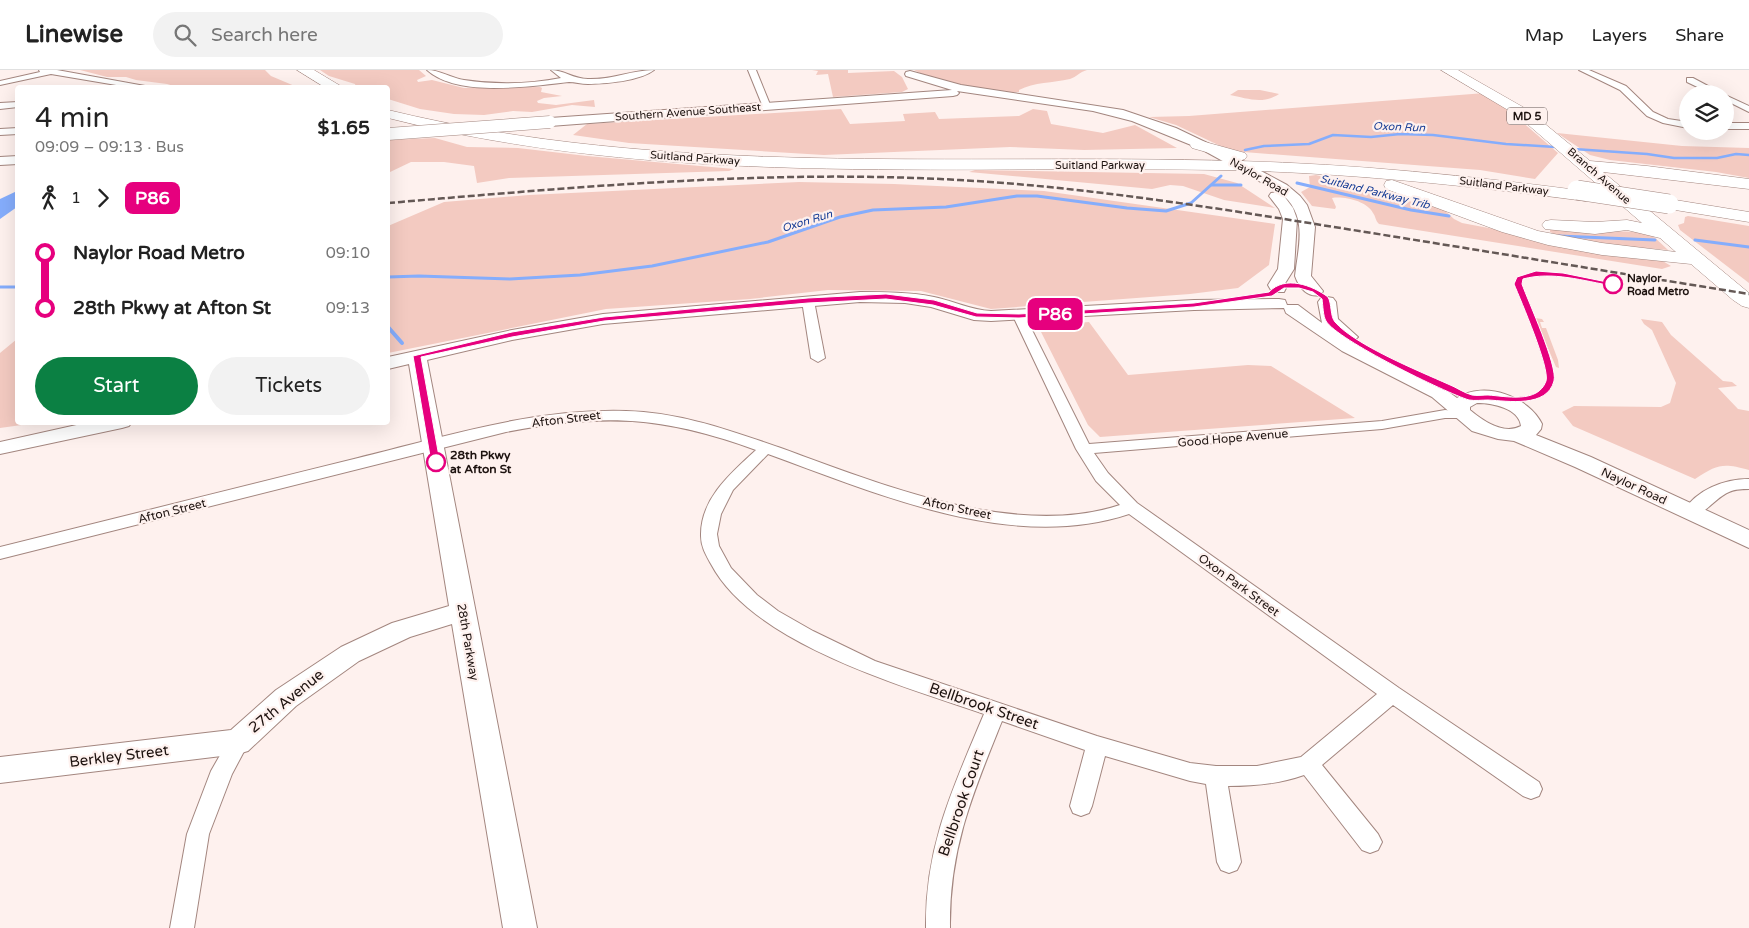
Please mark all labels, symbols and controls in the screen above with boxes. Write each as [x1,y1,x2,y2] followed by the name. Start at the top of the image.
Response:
[153,12,503,57] search box
[25,20,123,49] text: Linewise
[171,21,199,49] icon: search
[211,24,318,46] text: Search here
[1525,24,1564,46] text: Map
[1592,24,1647,46] text: Layers
[1675,24,1724,46] text: Share
[1679,85,1734,140] map controls
[1679,85,1734,140] button: layers
[615,100,761,124] street label: Southern Avenue Southeast
[35,101,110,135] text: 4 min
[1507,107,1547,124] road number: MD 5
[318,117,370,139] text: $1.65
[1373,120,1426,134] water label: Oxon Run
[35,137,184,157] text: 09:09 – 09:13 · Bus
[1565,145,1633,207] street label: Branch Avenue
[650,148,740,168] street label: Suitland Parkway
[1228,155,1290,199] street label: Naylor Road
[1055,159,1145,172] street label: Suitland Parkway
[1319,172,1432,212] water label: Suitland Parkway Trib
[1459,174,1549,198] street label: Suitland Parkway
[35,184,63,212] icon: walk
[89,184,117,212] icon: forward
[135,187,170,209] text: P86
[71,188,81,208] text: 1
[780,207,834,235] water label: Oxon Run
[73,242,245,264] text: Naylor Road Metro
[326,243,370,263] text: 09:10
[1627,272,1689,298] place label: Naylor Road Metro
[1603,274,1623,294] marker: Naylor Road Metro
[73,297,271,319] text: 28th Pkwy at Afton St
[326,298,370,318] text: 09:13
[1026,298,1084,330] line badge: P86
[1038,303,1072,325] text: P86
[35,357,198,415] button: Start
[208,357,370,415] button: Tickets
[531,408,602,430] street label: Afton Street
[1177,426,1289,450] street label: Good Hope Avenue
[450,448,512,476] place label: 28th Pkwy at Afton St
[426,452,446,472] marker: 28th Pkwy at Afton St
[1599,465,1669,507] street label: Naylor Road
[921,494,993,522] street label: Afton Street
[136,496,208,526] street label: Afton Street
[1196,551,1283,619] street label: Oxon Park Street
[454,602,482,682] street label: 28th Parkway
[245,665,327,737] street label: 27th Avenue
[927,679,1041,733] street label: Bellbrook Street
[68,741,170,771] street label: Berkley Street
[934,747,988,859] street label: Bellbrook Court

